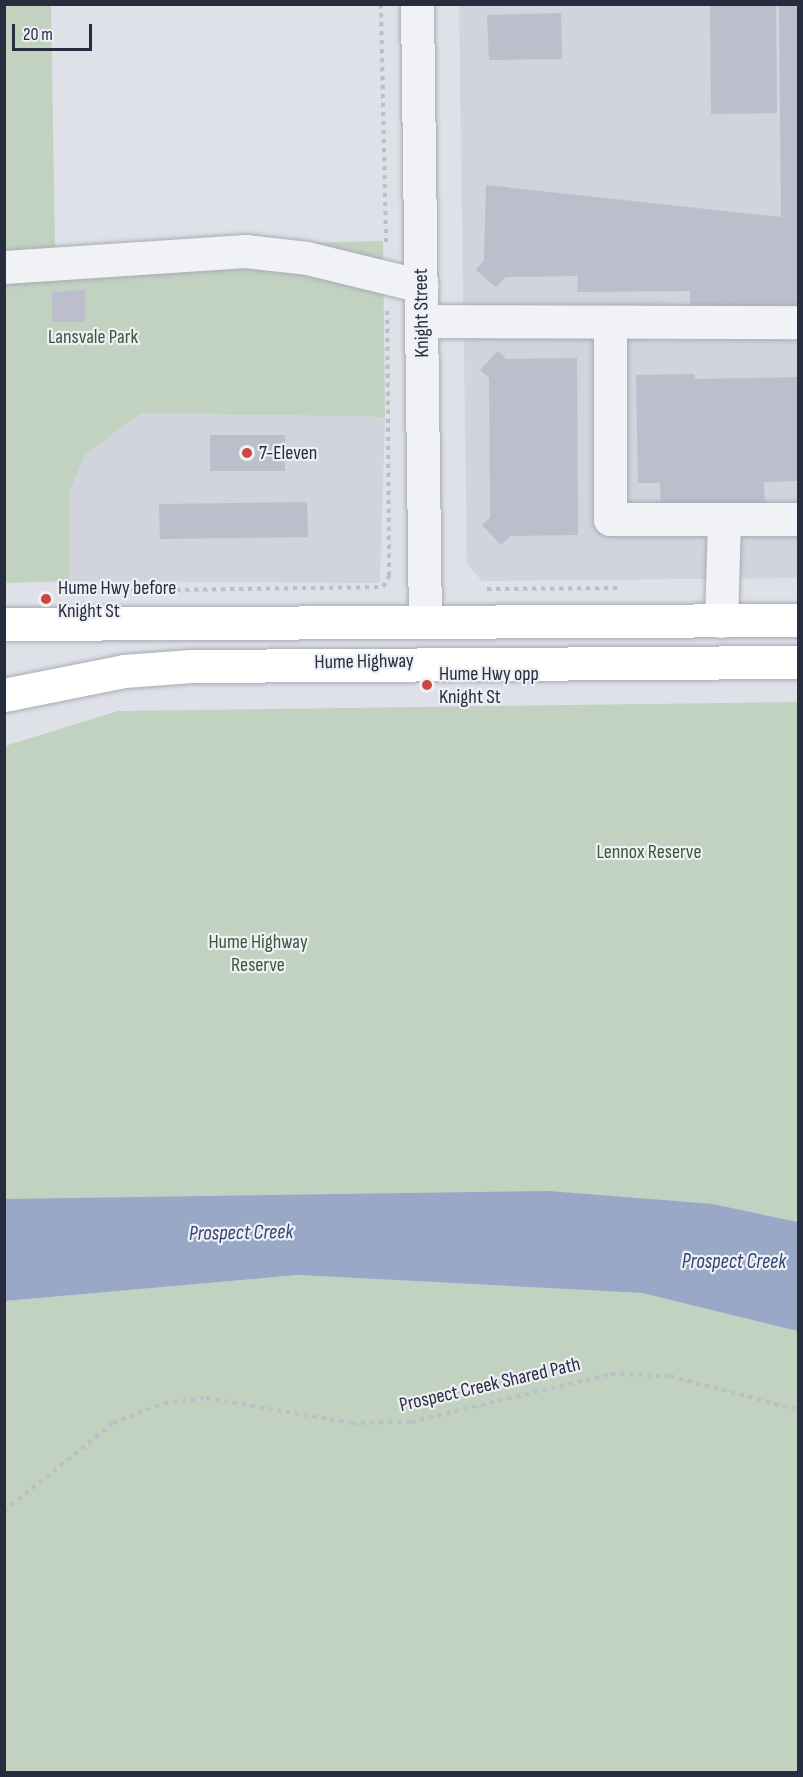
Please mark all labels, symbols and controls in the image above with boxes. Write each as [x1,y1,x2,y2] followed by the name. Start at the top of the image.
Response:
[15,12,94,50] scale bar
[23,24,53,45] text: 20 m
[409,268,435,358] street label: Knight Street
[48,325,138,349] park label: Lansvale Park
[259,441,317,465] place label: 7-Eleven
[240,446,254,460] marker: 7-Eleven
[58,576,176,623] place label: Hume Hwy before Knight St
[39,592,53,606] marker: Hume Hwy before Knight St
[314,649,414,675] street label: Hume Highway
[439,662,539,709] place label: Hume Hwy opp Knight St
[420,678,434,692] marker: Hume Hwy opp Knight St
[597,840,701,864] park label: Lennox Reserve
[208,930,308,977] park label: Hume Highway Reserve
[189,1219,293,1247] water label: Prospect Creek
[682,1249,786,1275] water label: Prospect Creek
[397,1352,583,1418] street label: Prospect Creek Shared Path

